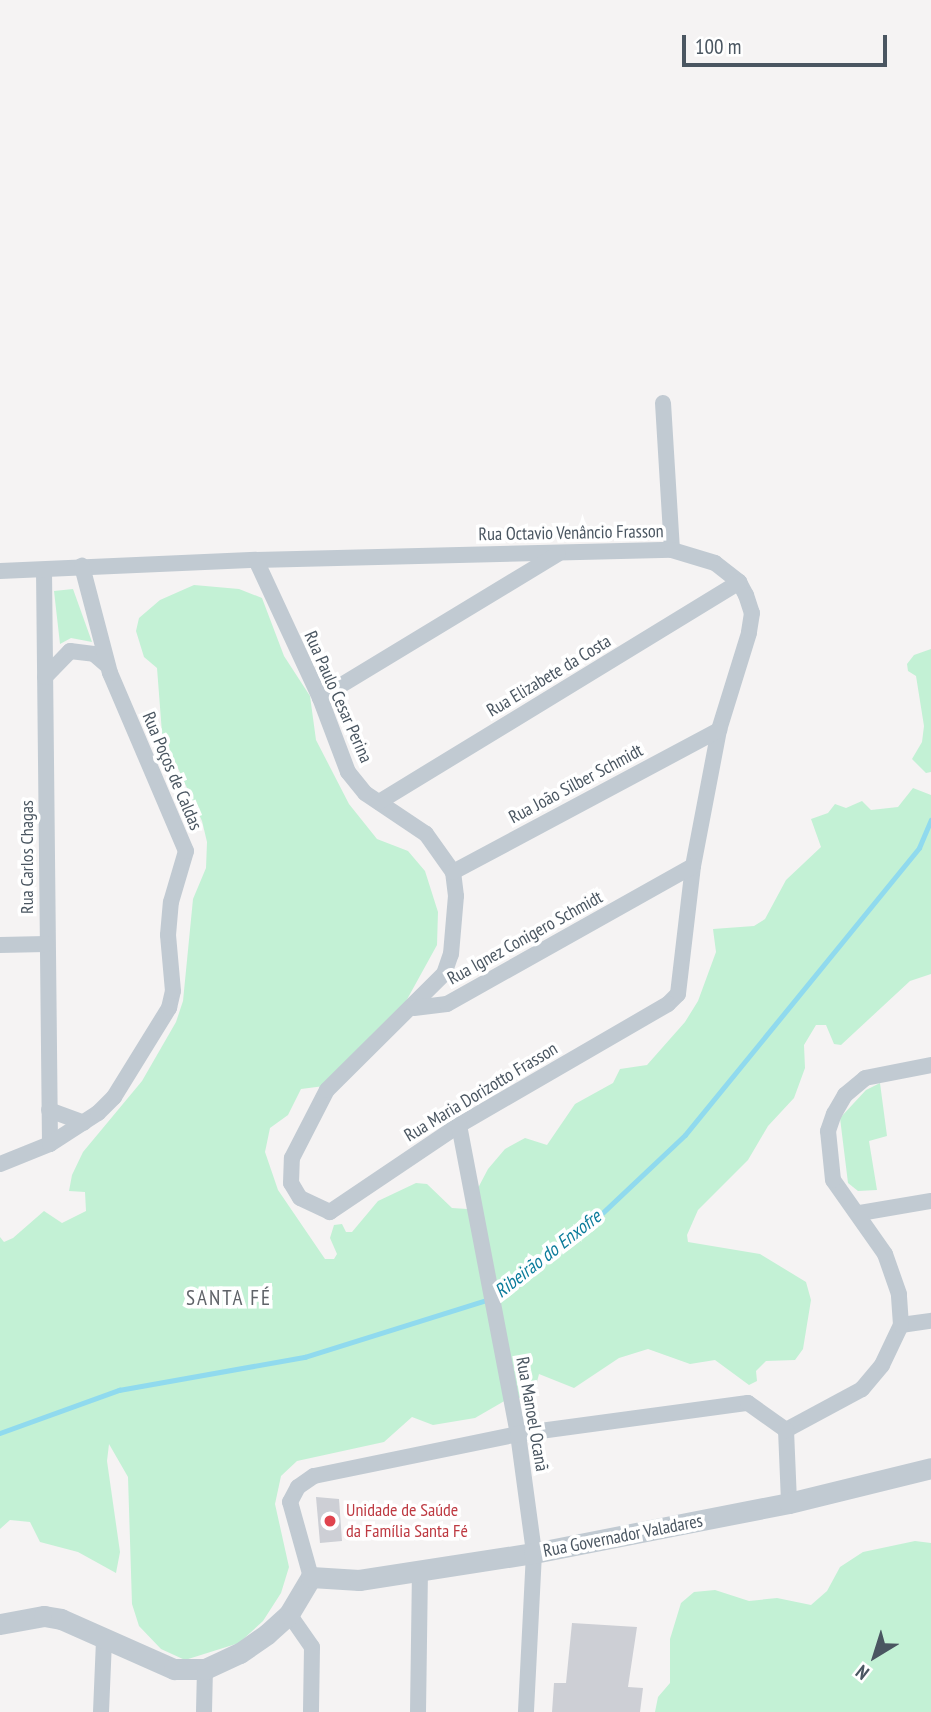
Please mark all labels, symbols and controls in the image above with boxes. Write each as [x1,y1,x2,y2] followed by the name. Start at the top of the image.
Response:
[686,21,891,65] scale bar
[695,33,741,60] text: 100 m
[478,521,664,545] street label: Rua Octavio Venâncio Frasson
[299,628,377,766] street label: Rua Paulo Cesar Perina
[483,630,615,722] street label: Rua Elizabete da Costa
[137,709,207,833] street label: Rua Poços de Caldas
[505,740,647,828] street label: Rua João Silber Schmidt
[16,800,38,914] street label: Rua Carlos Chagas
[444,886,606,990] street label: Rua Ignez Conigero Schmidt
[400,1038,562,1146] street label: Rua Maria Dorizotto Frasson
[490,1205,606,1303] water label: Ribeirão do Enxofre
[187,1285,271,1311] district label: SANTA FÉ
[511,1355,553,1473] street label: Rua Manoel Ocanã
[346,1500,468,1542] place label: Unidade de Saúde da Família Santa Fé
[541,1510,705,1562] street label: Rua Governador Valadares
[320,1511,340,1531] marker: Unidade de Saúde da Família Santa Fé
[840,1621,910,1691] north arrow
[851,1660,874,1685] text: N

